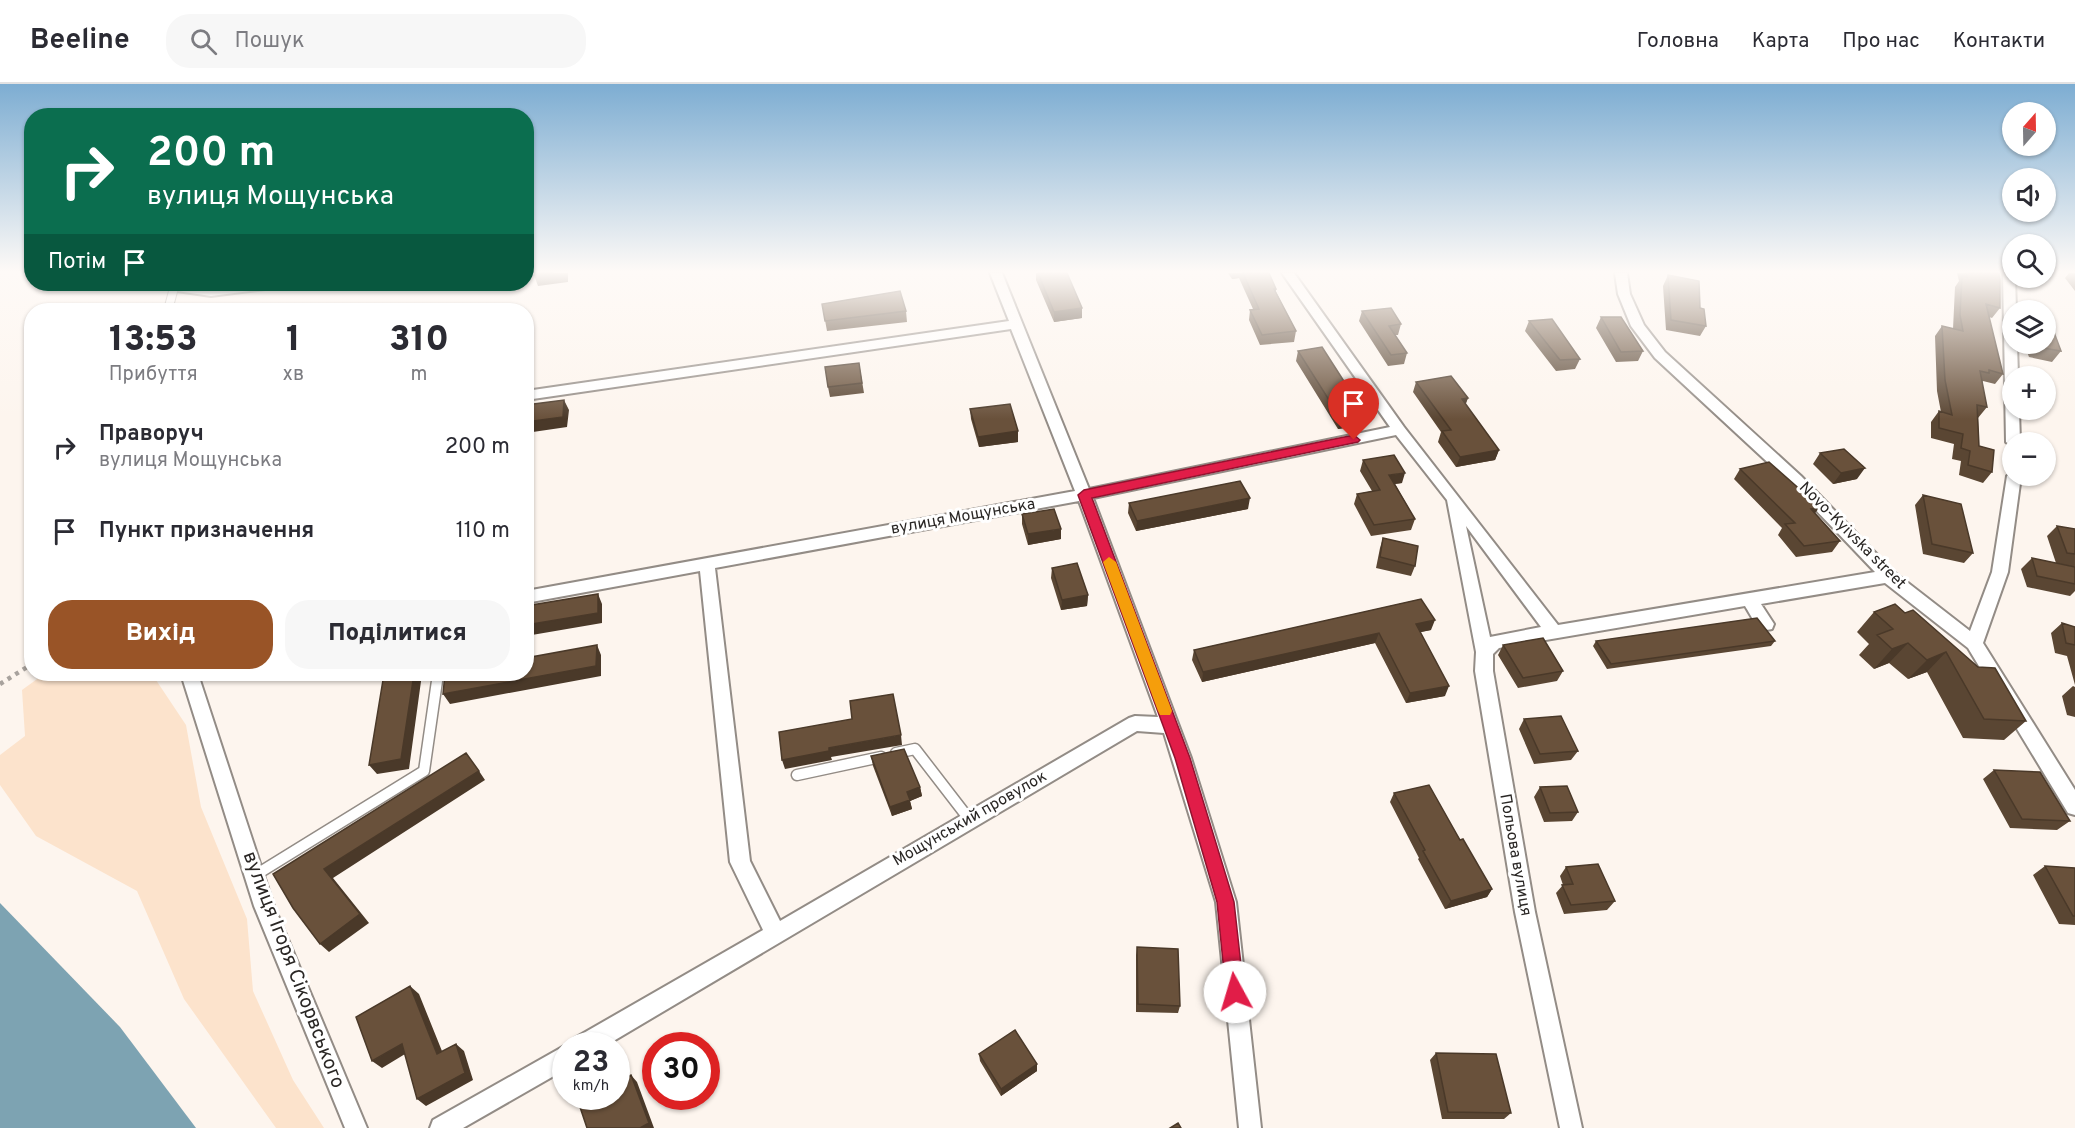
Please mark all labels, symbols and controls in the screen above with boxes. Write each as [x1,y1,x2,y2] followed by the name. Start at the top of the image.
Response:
[166,14,586,68] search box
[30,23,130,59] text: Beeline
[187,25,220,58] icon: search
[235,28,305,55] text: Пошук
[1637,28,1719,55] text: Головна
[1752,28,1809,55] text: Карта
[1842,28,1920,55] text: Про нас
[1953,28,2045,55] text: Контакти
[2002,102,2056,156] north arrow
[2002,102,2056,486] map controls
[147,128,275,181] text: 200 m
[48,132,126,210] icon: right
[2002,168,2056,222] button: sound
[147,180,394,214] text: вулиця Мощунська
[2002,234,2056,288] button: search
[118,246,151,279] icon: arrive
[48,249,106,276] text: Потім
[2002,300,2056,354] button: layers
[109,318,198,364] text: 13:53
[286,318,301,364] text: 1
[389,318,449,364] text: 310
[109,362,198,388] text: Прибуття
[283,362,304,388] text: хв
[411,362,428,388] text: m
[2002,366,2056,420] button: +
[1328,378,1379,440] pin
[1337,387,1370,420] icon: arrive
[99,421,204,448] text: Праворуч
[48,431,81,464] icon: right
[2002,432,2056,486] button: −
[445,434,510,461] text: 200 m
[99,448,282,474] text: вулиця Мощунська
[1794,478,1910,594] street label: Novo-Kyivska street
[889,494,1037,540] street label: вулиця Мощунська
[48,515,81,548] icon: arrive
[99,518,314,545] text: Пункт призначення
[456,518,510,545] text: 110 m
[48,600,273,669] button: Вихід
[285,600,510,669] button: Поділитися
[889,767,1051,871] street label: Мощунський провулок
[1494,792,1536,918] street label: Польова вулиця
[236,848,350,1092] street label: вулиця Ігоря Сікорвського
[1203,960,1267,1024] position arrow
[642,1032,720,1110] speed limit sign: 30
[573,1045,609,1082] text: 23
[573,1077,609,1096] text: km/h

